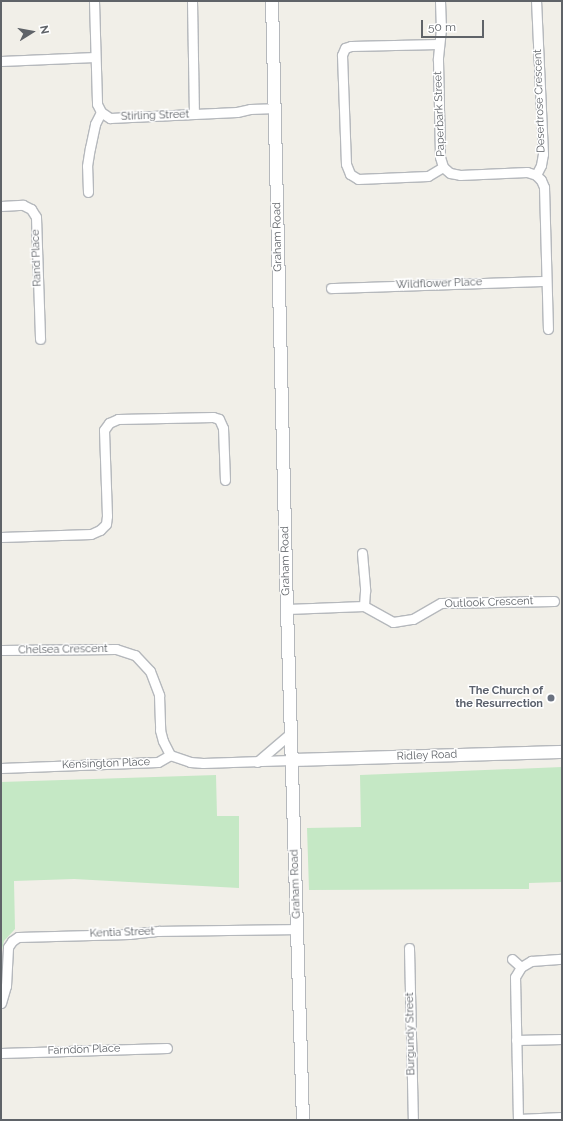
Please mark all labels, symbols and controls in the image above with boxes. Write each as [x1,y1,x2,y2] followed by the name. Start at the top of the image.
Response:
[12,12,52,52] north arrow
[423,12,486,38] scale bar
[428,20,456,34] text: 50 m
[37,24,51,35] text: N
[532,49,548,153] street label: Desertrose Crescent
[432,71,448,157] street label: Paperbark Street
[121,108,189,124] street label: Stirling Street
[271,202,285,272] street label: Graham Road
[29,229,45,287] street label: Rand Place
[395,276,483,292] street label: Wildflower Place
[279,526,293,596] street label: Graham Road
[444,595,534,611] street label: Outlook Crescent
[18,643,108,657] street label: Chelsea Crescent
[455,685,543,711] place label: The Church of the Resurrection
[546,693,556,703] marker: The Church of the Resurrection
[396,748,458,764] street label: Ridley Road
[62,756,150,772] street label: Kensington Place
[288,849,304,919] street label: Graham Road
[89,925,155,941] street label: Kentia Street
[404,992,418,1076] street label: Burgundy Street
[47,1042,121,1058] street label: Farndon Place

